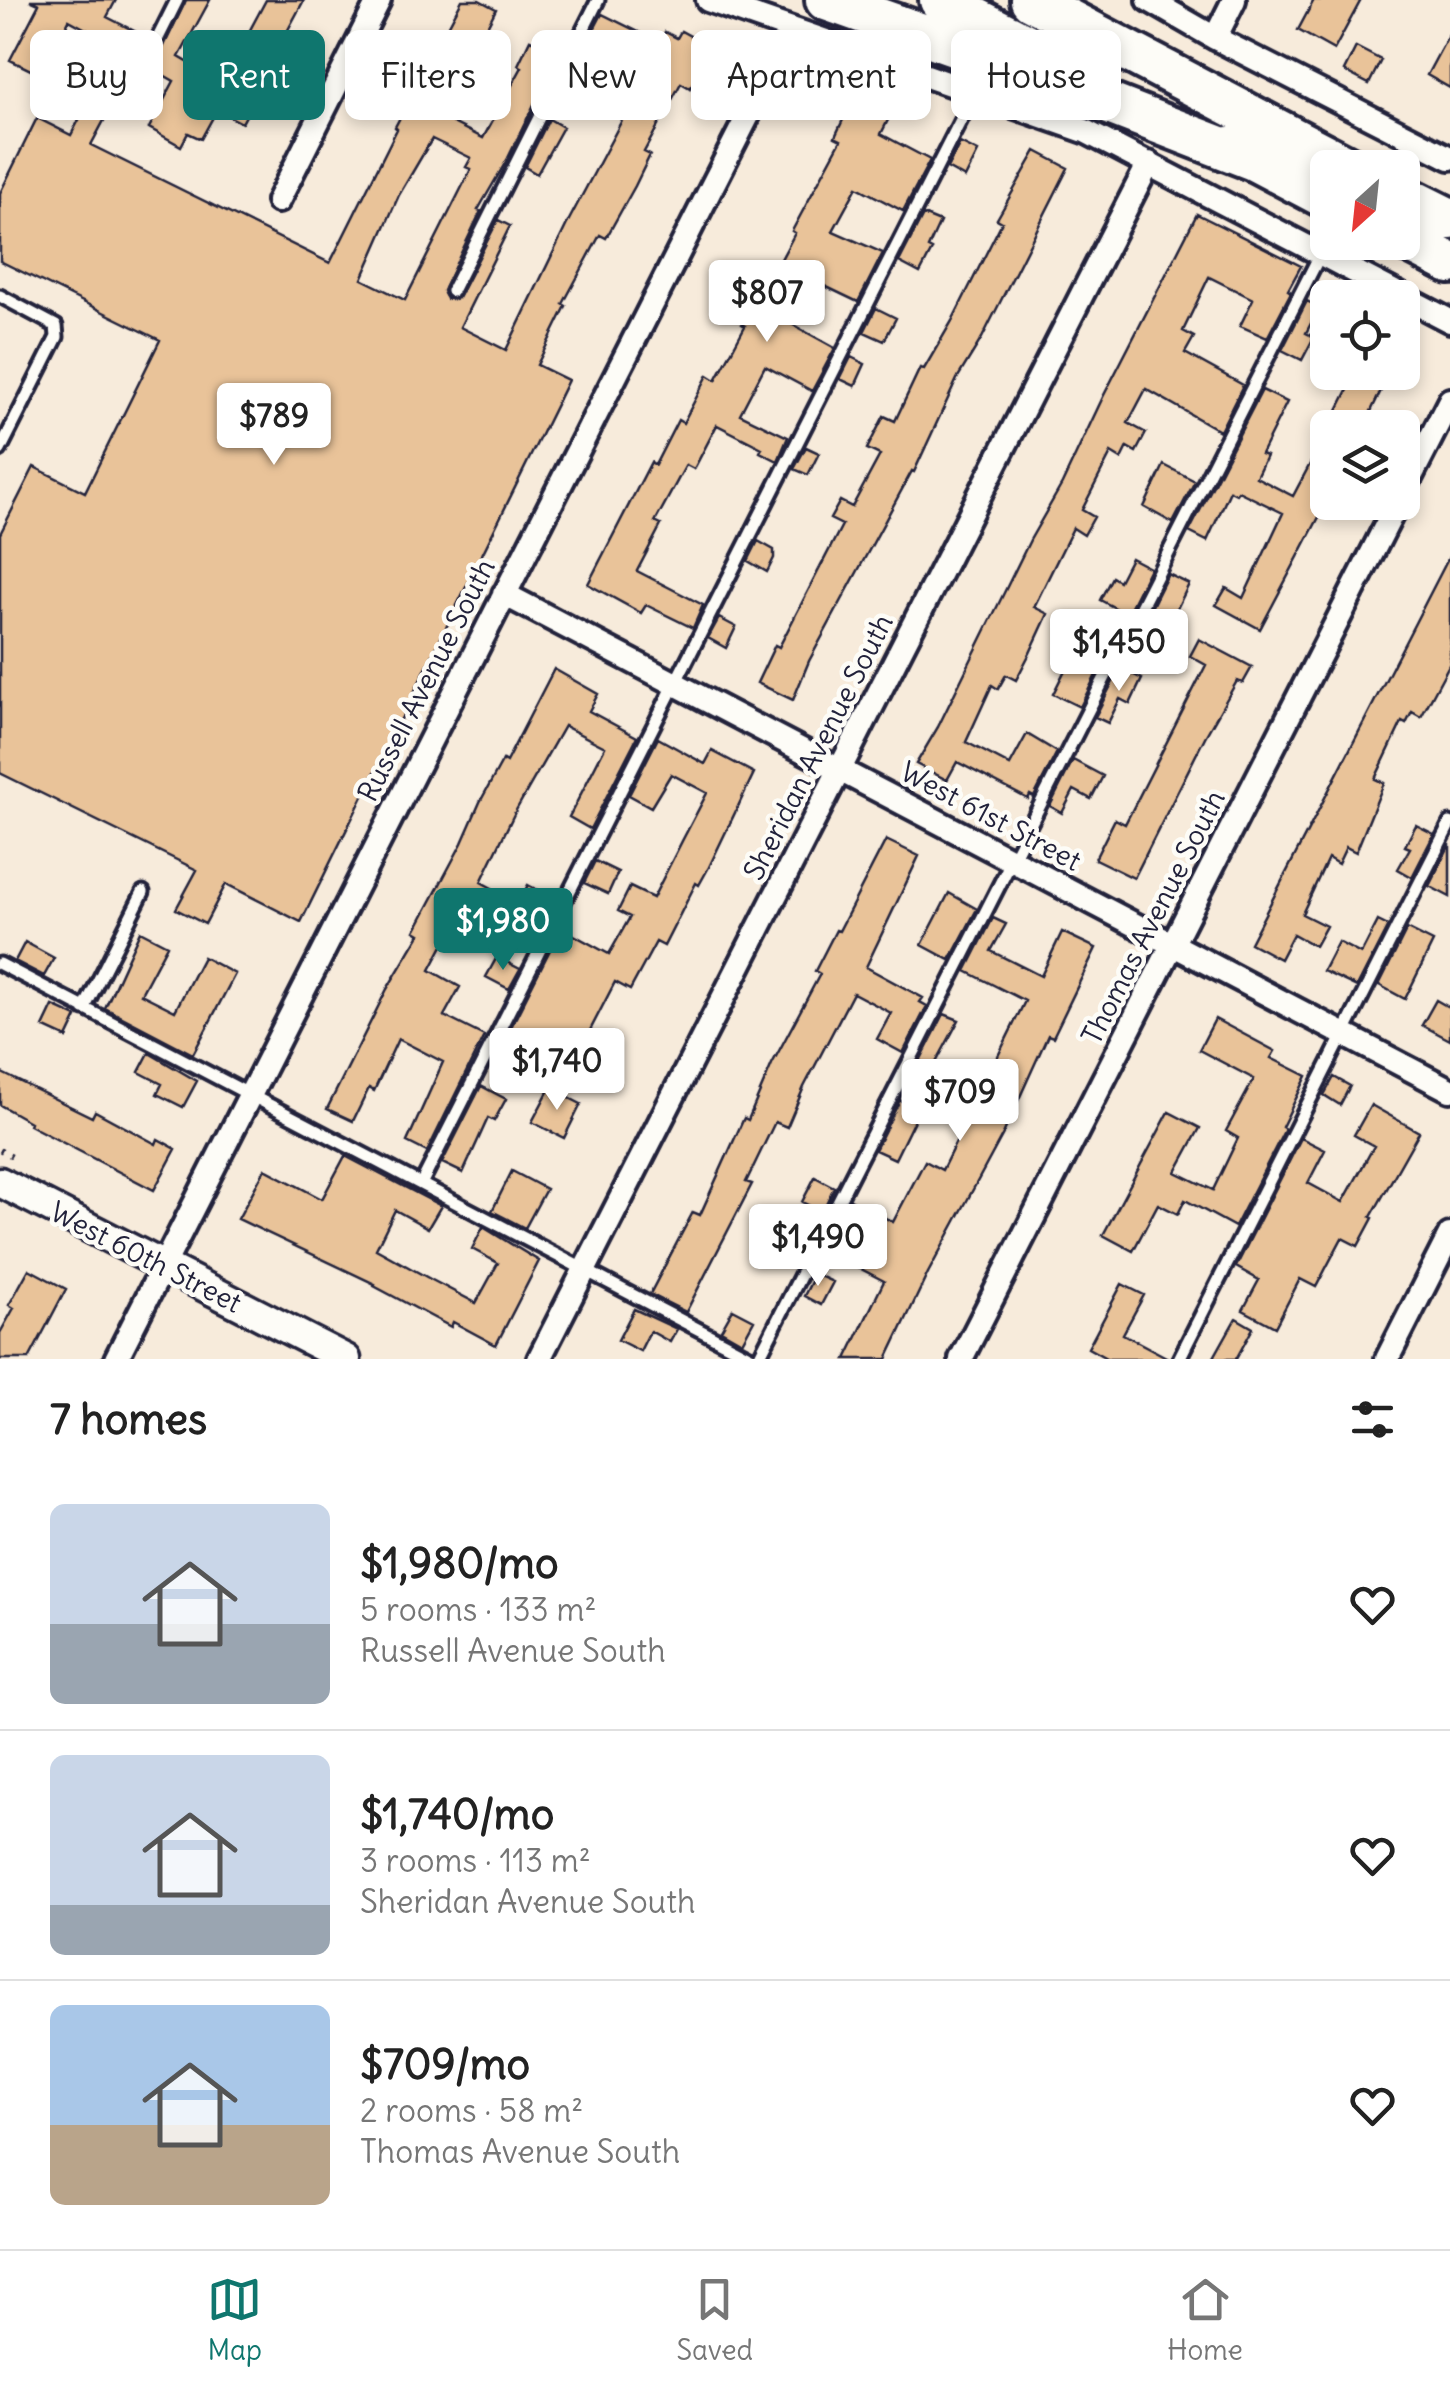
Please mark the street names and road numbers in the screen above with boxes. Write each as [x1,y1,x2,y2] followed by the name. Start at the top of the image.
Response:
[349,553,503,807] street label: Russell Avenue South
[735,608,901,886] street label: Sheridan Avenue South
[895,753,1087,879] street label: West 61st Street
[1073,784,1233,1050] street label: Thomas Avenue South
[44,1193,248,1321] street label: West 60th Street

